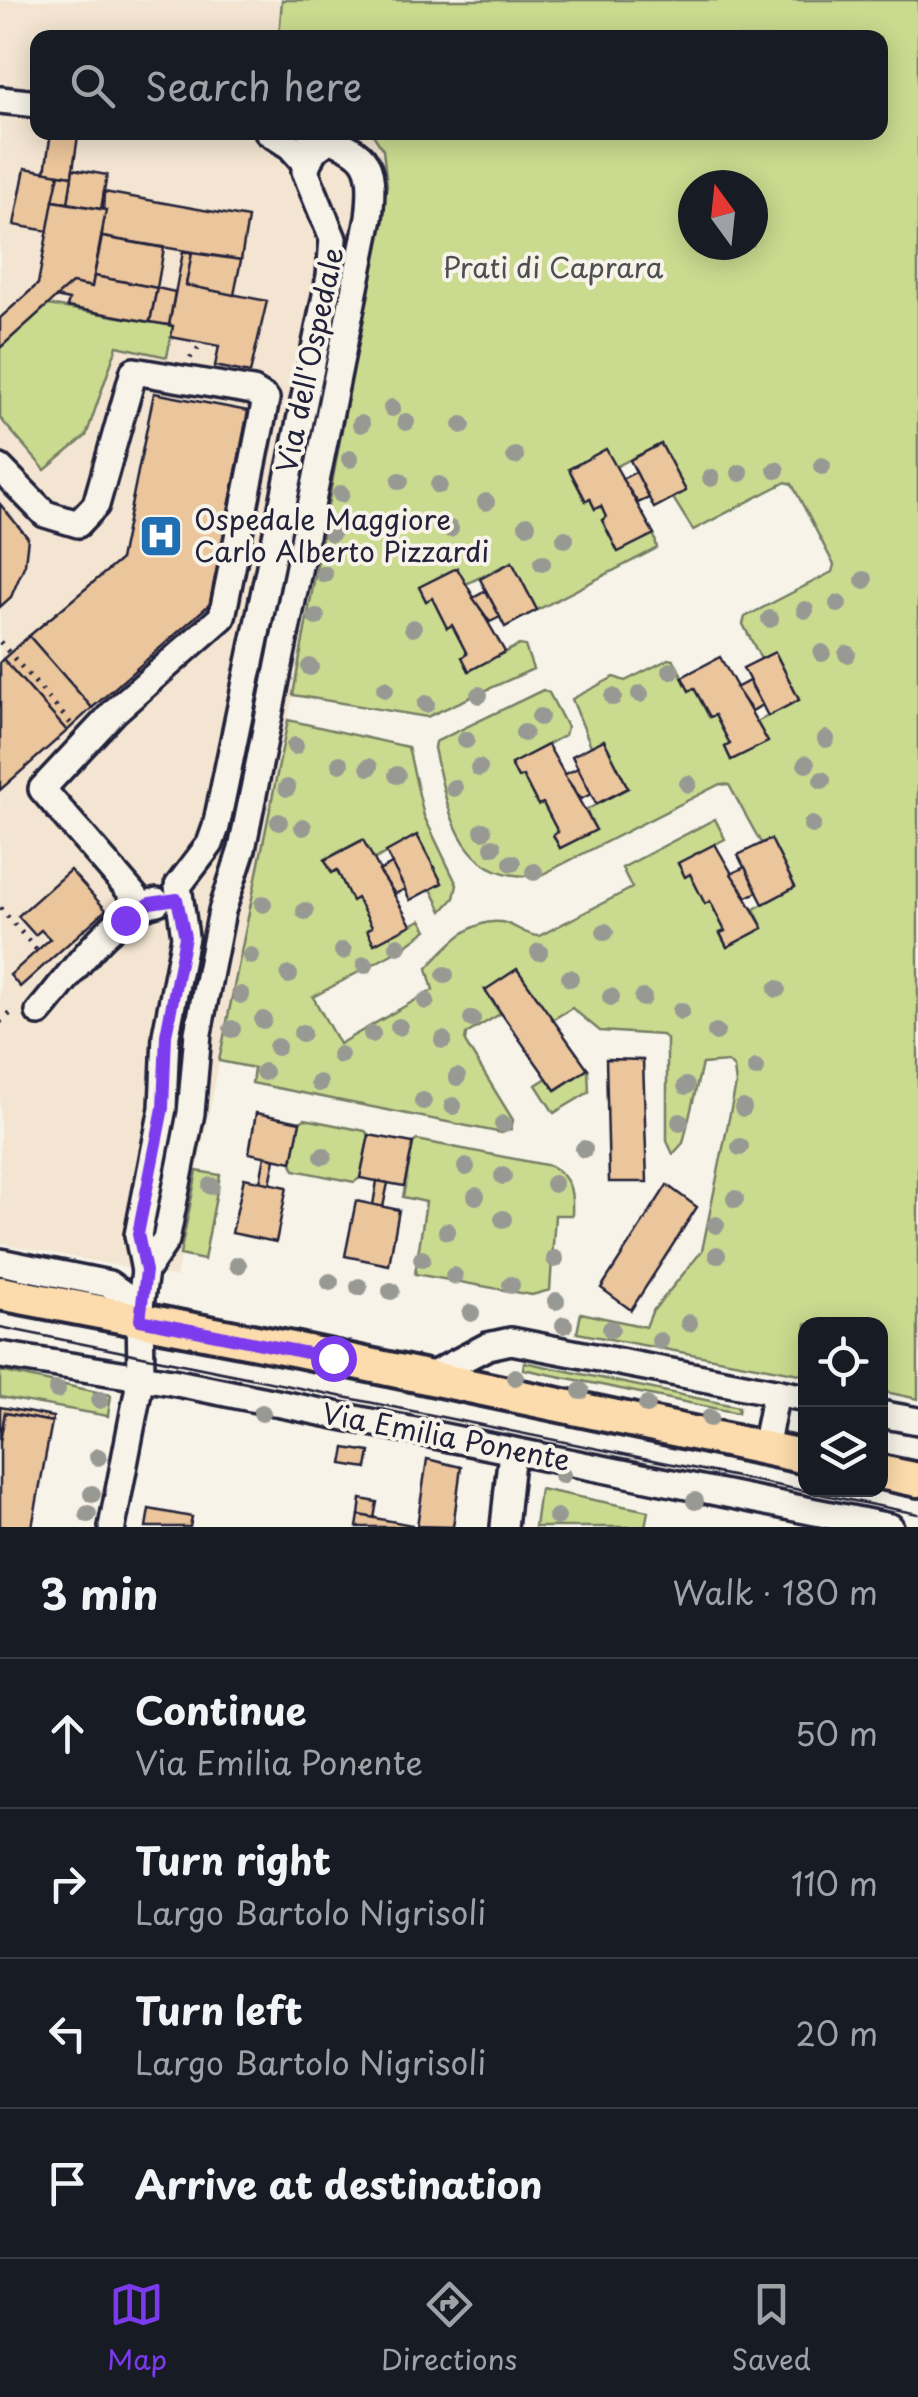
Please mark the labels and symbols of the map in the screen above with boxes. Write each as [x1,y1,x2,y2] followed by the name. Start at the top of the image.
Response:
[678,170,768,260] north arrow
[264,243,353,477] street label: Via dell'Ospedale
[443,245,664,288] park label: Prati di Caprara
[194,497,489,572] place label: Ospedale Maggiore Carlo Alberto Pizzardi
[138,513,184,559] hospital icon: Ospedale Maggiore Carlo Alberto Pizzardi
[103,898,149,944] route end
[311,1336,357,1382] route start
[319,1390,574,1481] street label: Via Emilia Ponente

